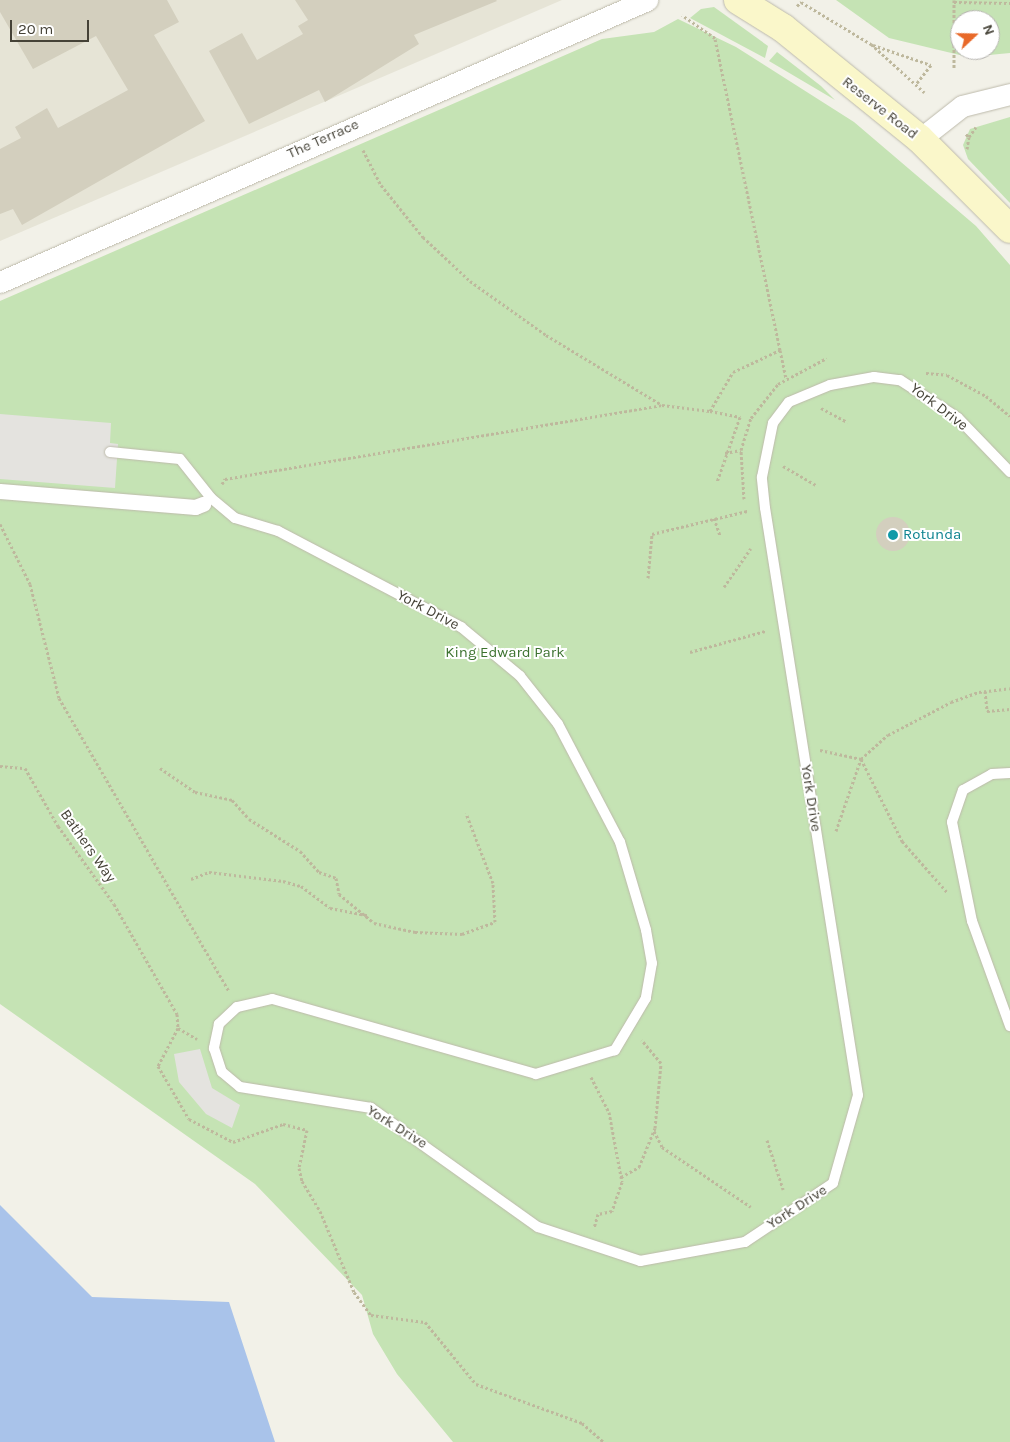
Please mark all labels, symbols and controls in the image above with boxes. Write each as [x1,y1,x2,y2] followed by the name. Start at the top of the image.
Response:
[12,10,91,42] scale bar
[950,10,1000,60] north arrow
[18,20,53,38] text: 20 m
[979,22,998,38] text: N
[839,73,921,143] street label: Reserve Road
[284,115,362,163] street label: The Terrace
[906,379,972,435] street label: York Drive
[903,526,961,544] place label: Rotunda
[887,529,899,541] marker: Rotunda
[394,586,462,634] street label: York Drive
[445,644,565,662] park label: King Edward Park
[797,763,825,833] street label: York Drive
[56,806,120,886] street label: Bathers Way
[363,1101,431,1153] street label: York Drive
[764,1181,830,1233] street label: York Drive

